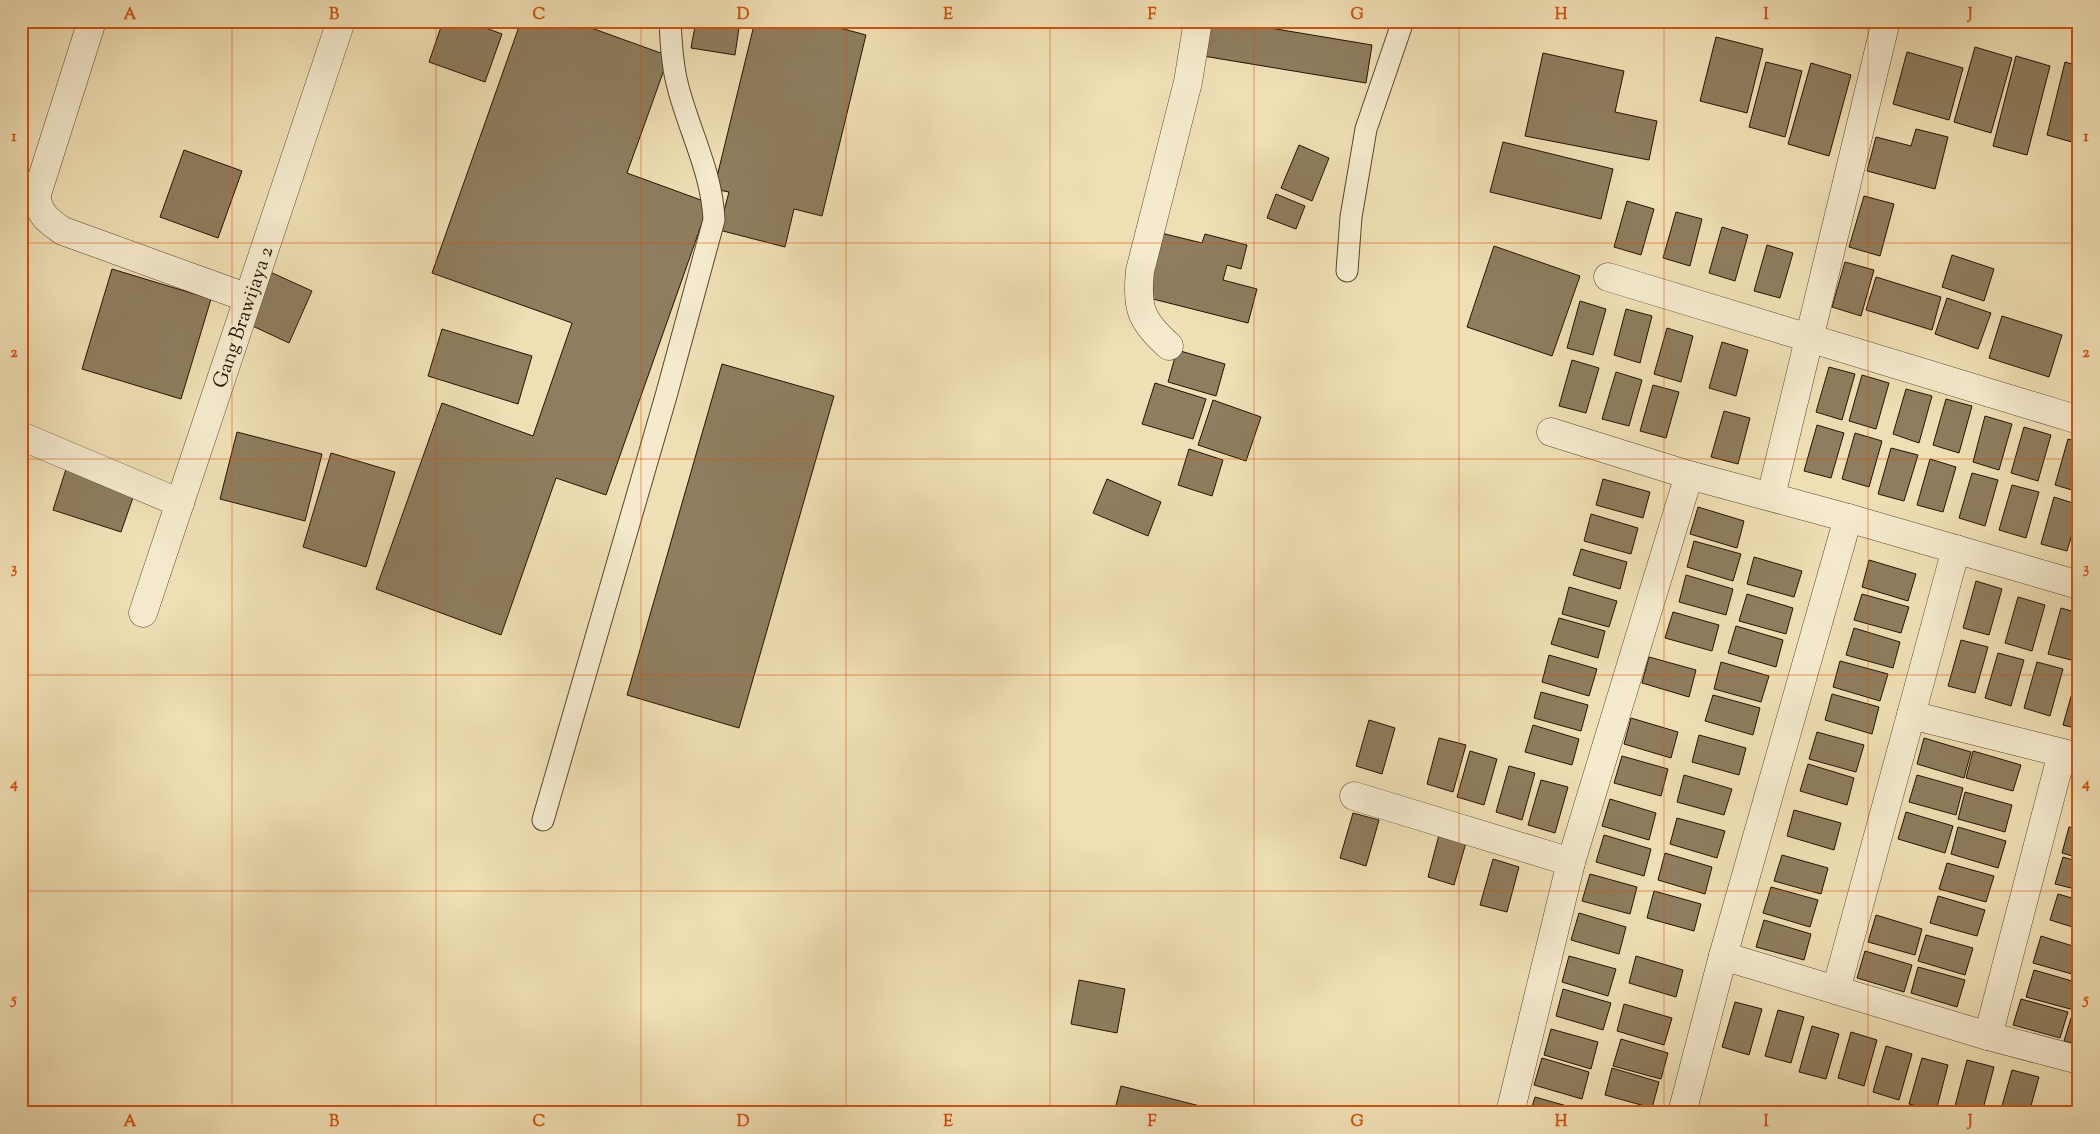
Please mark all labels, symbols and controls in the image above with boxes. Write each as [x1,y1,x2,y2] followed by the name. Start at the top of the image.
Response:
[124,4,137,27] text: A
[329,4,339,27] text: B
[533,4,546,27] text: C
[737,4,750,27] text: D
[943,4,953,27] text: E
[1148,4,1157,27] text: F
[1350,4,1364,27] text: G
[1555,4,1568,27] text: H
[1763,4,1769,27] text: I
[1966,4,1973,27] text: J
[11,126,17,149] text: 1
[2083,126,2089,149] text: 1
[207,243,282,393] street label: Gang Brawijaya 2
[10,342,18,365] text: 2
[2082,342,2090,365] text: 2
[11,558,18,581] text: 3
[2083,558,2090,581] text: 3
[9,773,18,796] text: 4
[2081,773,2090,796] text: 4
[9,989,17,1012] text: 5
[2081,989,2089,1012] text: 5
[124,1111,137,1134] text: A
[329,1111,339,1134] text: B
[533,1111,546,1134] text: C
[737,1111,750,1134] text: D
[943,1111,953,1134] text: E
[1148,1111,1157,1134] text: F
[1350,1111,1364,1134] text: G
[1555,1111,1568,1134] text: H
[1763,1111,1769,1134] text: I
[1966,1111,1973,1134] text: J

